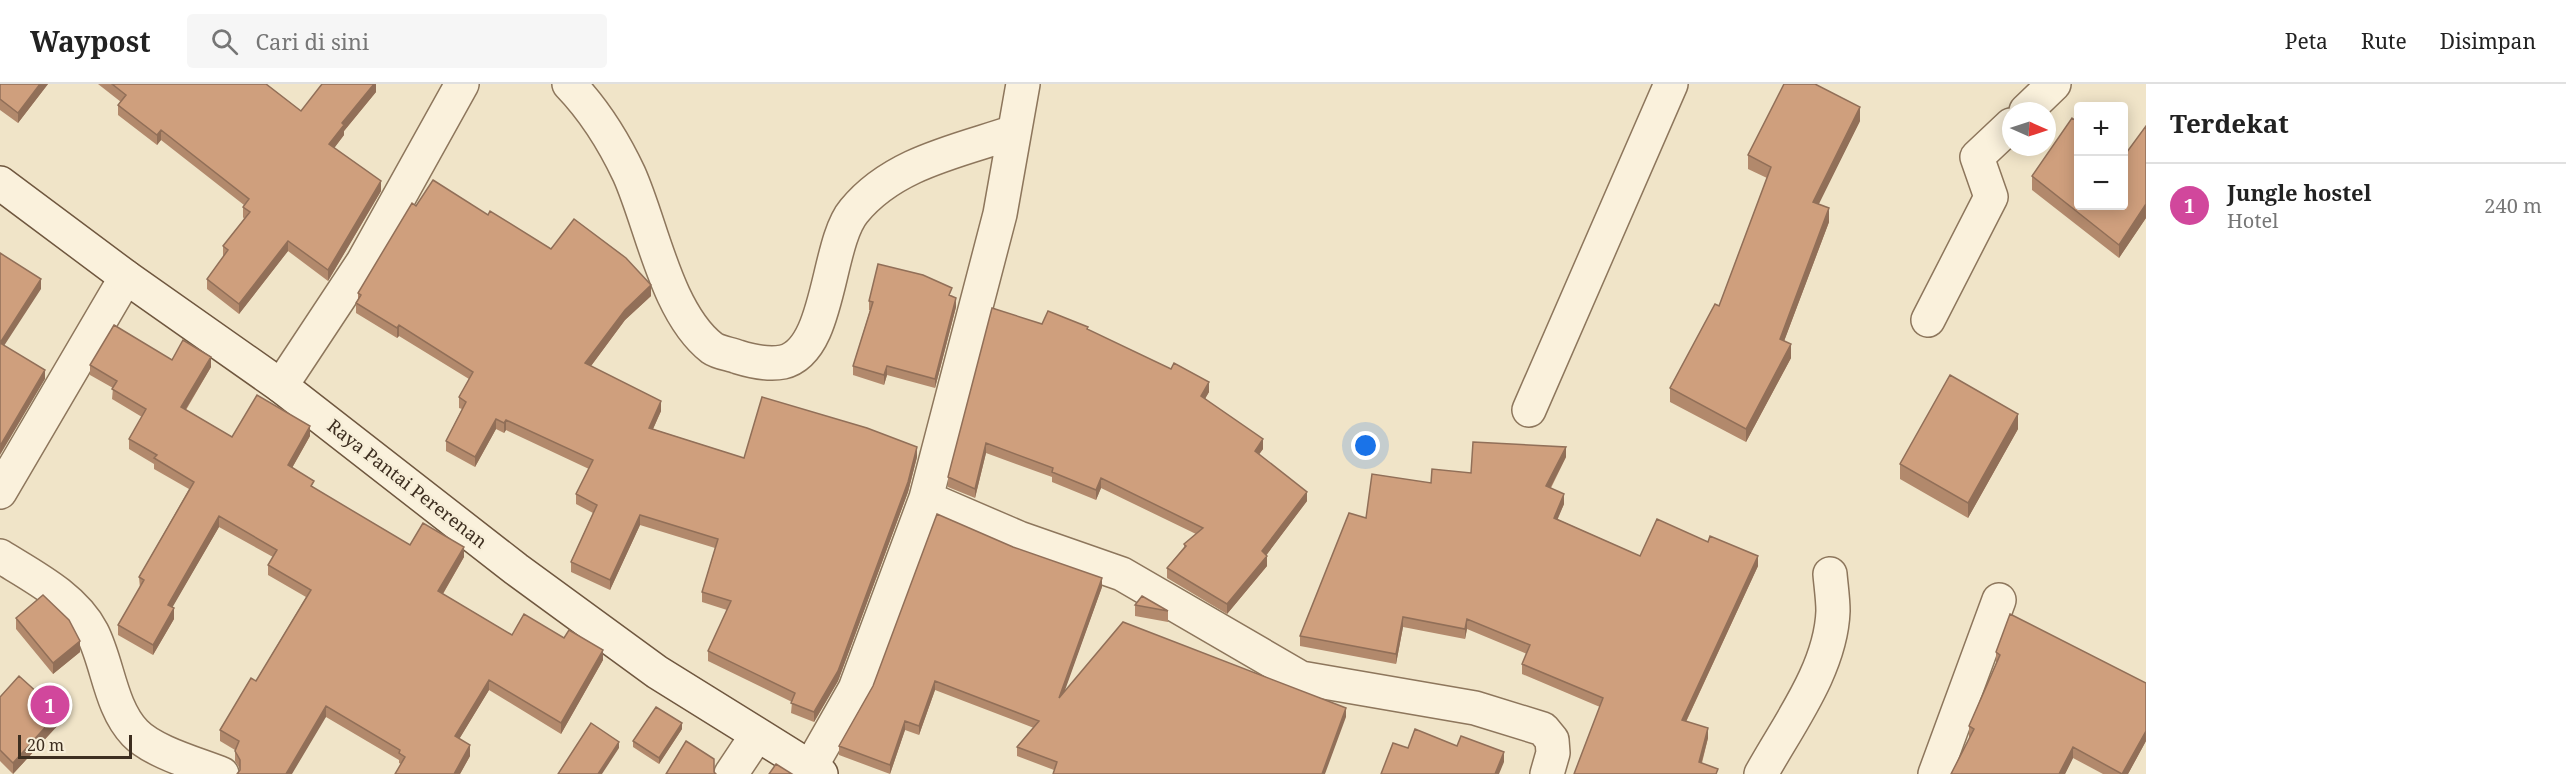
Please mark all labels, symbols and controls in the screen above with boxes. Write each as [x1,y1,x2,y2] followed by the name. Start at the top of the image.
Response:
[187,14,607,68] search box
[30,22,151,60] text: Waypost
[208,25,241,58] icon: search
[256,26,369,56] text: Cari di sini
[2285,27,2328,55] text: Peta
[2361,27,2407,55] text: Rute
[2440,27,2536,55] text: Disimpan
[2002,102,2056,156] north arrow
[2074,102,2128,210] map controls
[2074,102,2128,156] button: +
[2170,105,2289,141] text: Terdekat
[2074,156,2128,210] button: −
[2227,177,2371,207] text: Jungle hostel
[2184,192,2195,219] text: 1
[2484,192,2542,219] text: 240 m
[2227,207,2278,234] text: Hotel
[323,413,493,553] street label: Raya Pantai Pererenan
[1351,431,1380,460] your location
[31,682,70,728] pin: 1
[18,732,132,760] scale bar
[27,734,64,756] text: 20 m

